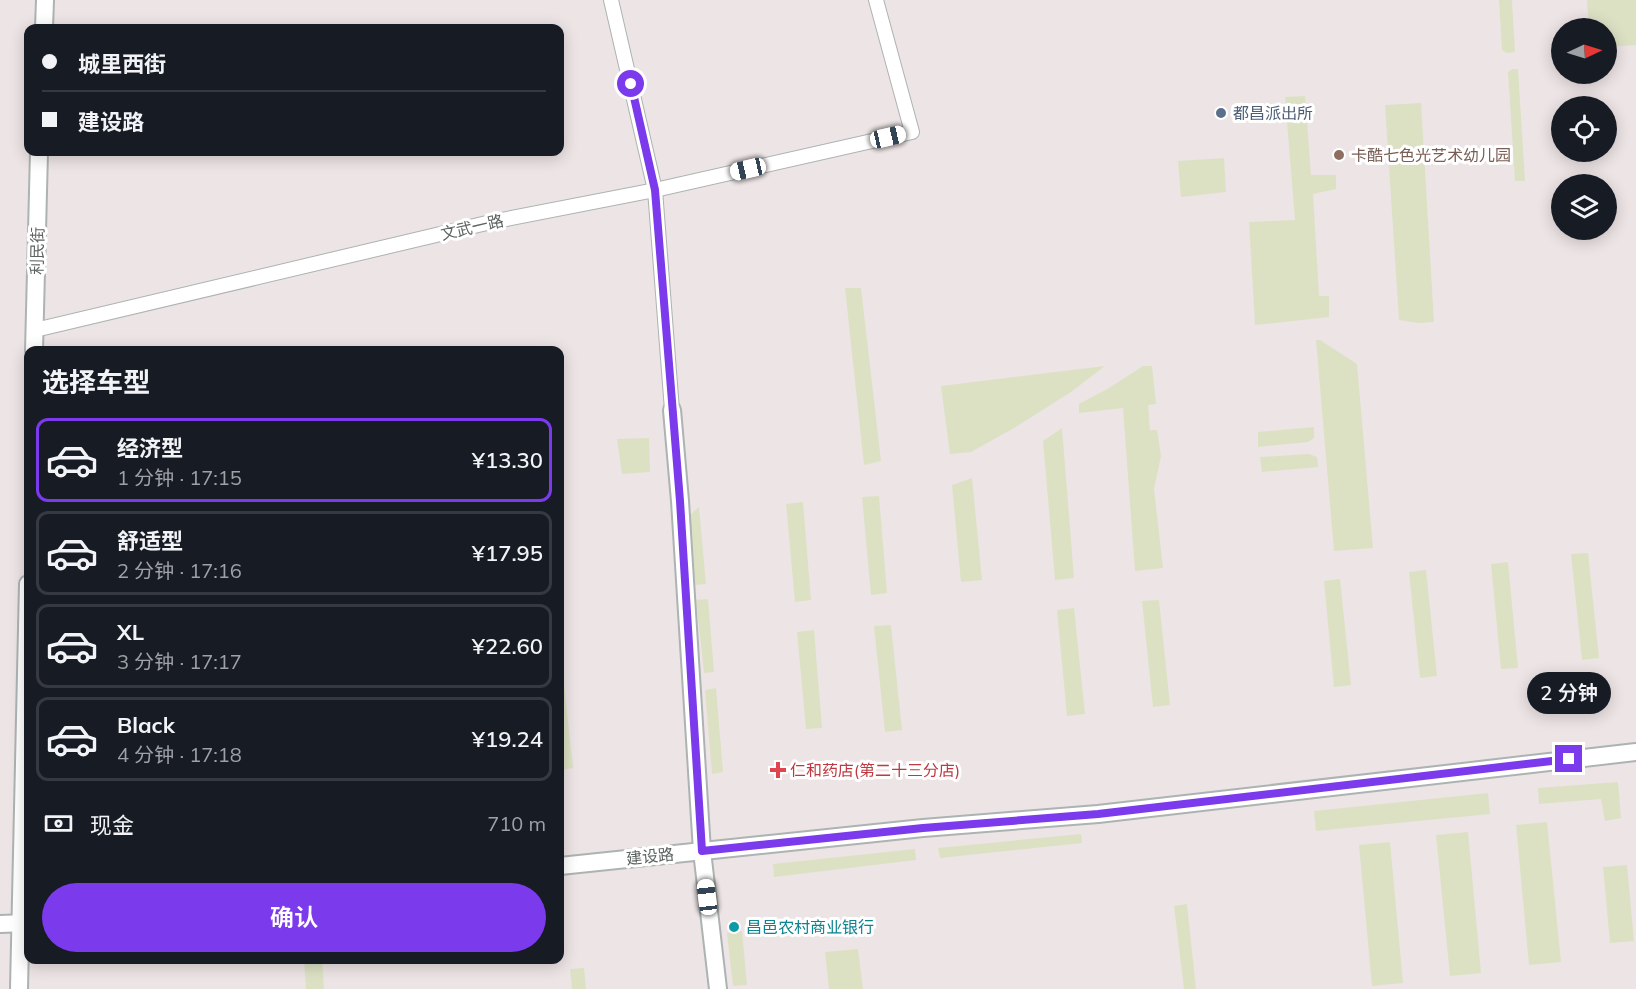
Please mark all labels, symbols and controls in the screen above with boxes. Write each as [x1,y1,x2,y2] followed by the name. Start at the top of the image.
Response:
[1551,18,1617,84] north arrow
[1551,18,1617,240] map controls
[78,50,166,78] text: 城里西街
[617,70,644,97] route start
[1551,96,1617,162] button: locate
[1233,103,1313,123] place label: 都昌派出所
[1214,106,1228,120] marker: 都昌派出所
[78,108,144,136] text: 建设路
[868,124,908,150] car
[1351,145,1511,165] place label: 卡酷七色光艺术幼儿园
[1332,148,1346,162] marker: 卡酷七色光艺术幼儿园
[728,156,768,182] car
[1551,174,1617,240] button: layers
[439,210,505,244] street label: 文武一路
[27,227,47,275] street label: 利民街
[42,365,150,399] text: 选择车型
[45,433,99,487] icon: car
[117,434,183,462] text: 经济型
[472,446,543,474] text: ¥13.30
[117,465,242,490] text: 1 分钟 · 17:15
[45,526,99,580] icon: car
[117,527,183,555] text: 舒适型
[472,539,543,567] text: ¥17.95
[117,558,242,583] text: 2 分钟 · 17:16
[117,618,144,646] text: XL
[45,619,99,673] icon: car
[472,632,543,660] text: ¥22.60
[117,649,242,674] text: 3 分钟 · 17:17
[1527,672,1611,714] callout: 2 分钟
[1540,680,1598,705] text: 2 分钟
[117,711,175,739] text: Black
[45,712,99,766] icon: car
[472,725,543,753] text: ¥19.24
[117,742,242,767] text: 4 分钟 · 17:18
[1555,745,1582,772] route end
[790,760,960,780] place label: 仁和药店(第二十三分店)
[771,763,785,777] marker: 仁和药店(第二十三分店)
[42,807,75,840] icon: cash
[90,811,134,839] text: 现金
[487,811,546,836] text: 710 m
[625,844,675,868] street label: 建设路
[696,878,718,916] car
[42,883,546,952] button: 确认
[746,917,874,937] place label: 昌邑农村商业银行
[727,920,741,934] marker: 昌邑农村商业银行

